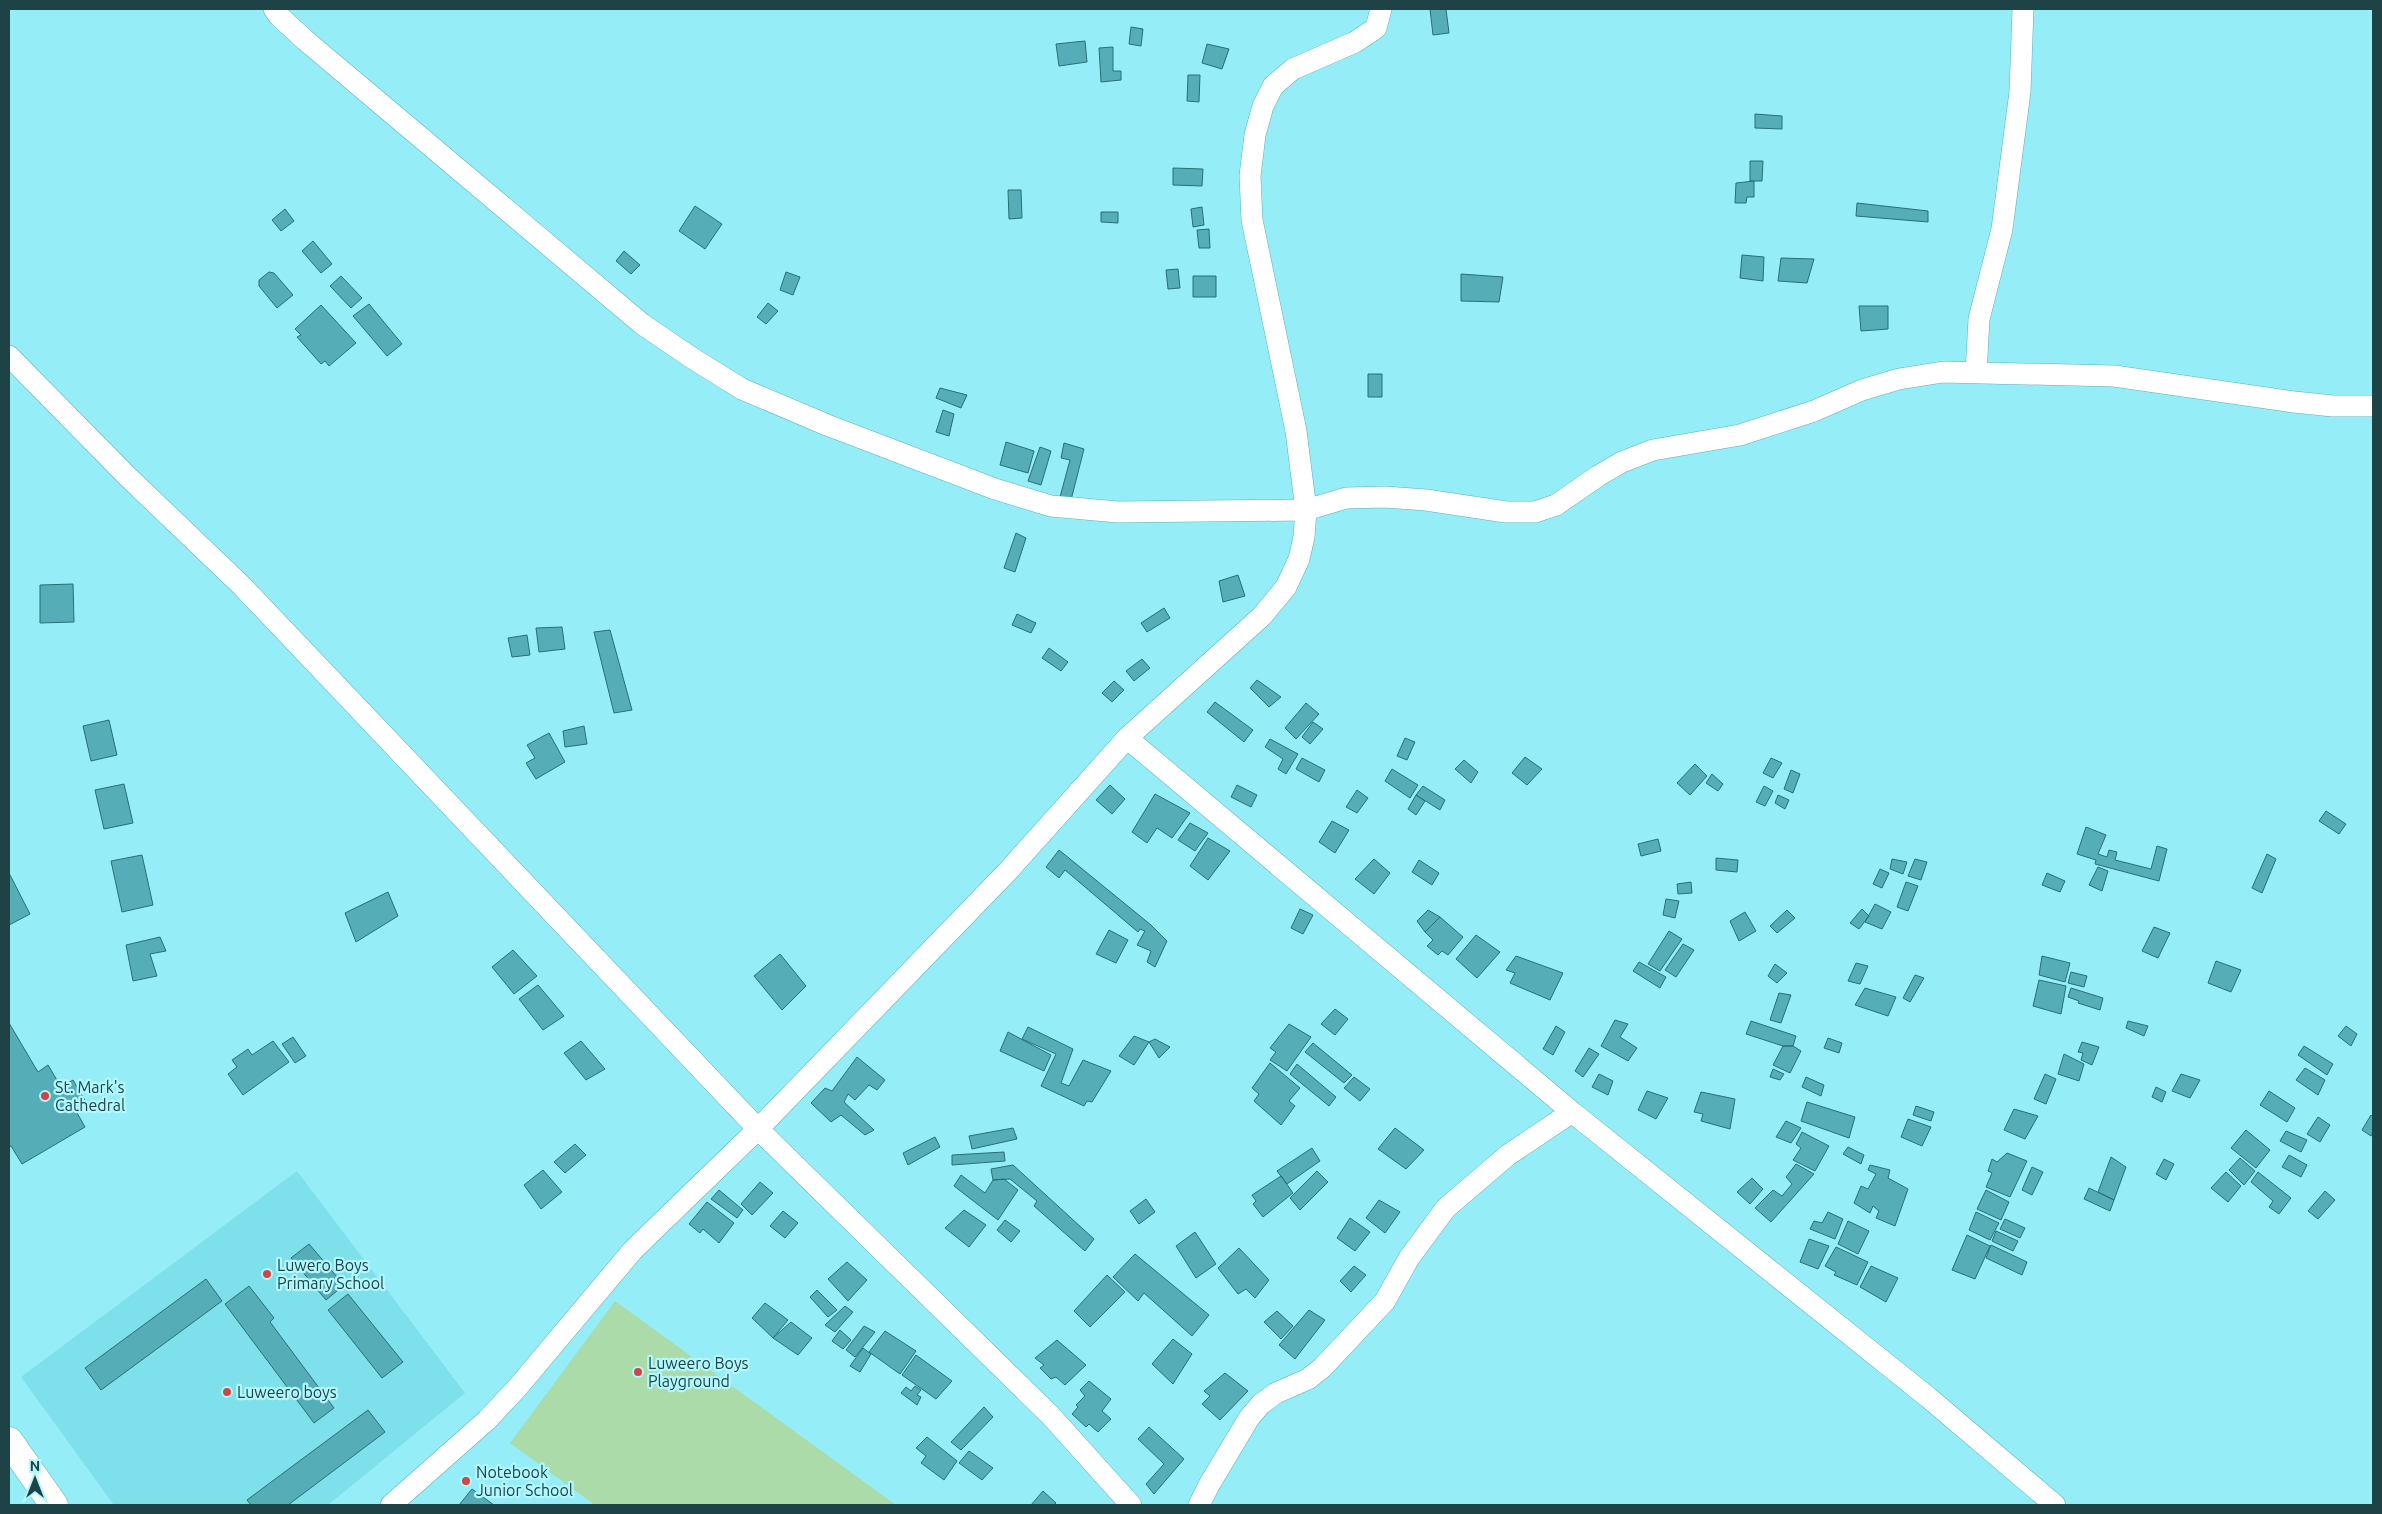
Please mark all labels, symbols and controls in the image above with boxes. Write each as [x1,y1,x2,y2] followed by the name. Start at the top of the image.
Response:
[55,1078,125,1114] place label: St. Mark's Cathedral
[39,1090,51,1102] marker: St. Mark's Cathedral
[277,1256,384,1292] place label: Luwero Boys Primary School
[261,1268,273,1280] marker: Luwero Boys Primary School
[648,1354,749,1390] place label: Luweero Boys Playground
[632,1366,644,1378] marker: Luweero Boys Playground
[237,1383,337,1401] place label: Luweero boys
[221,1386,233,1398] marker: Luweero boys
[10,1454,60,1504] north arrow
[30,1458,40,1474] text: N
[476,1463,573,1499] place label: Notebook Junior School
[460,1475,472,1487] marker: Notebook Junior School

